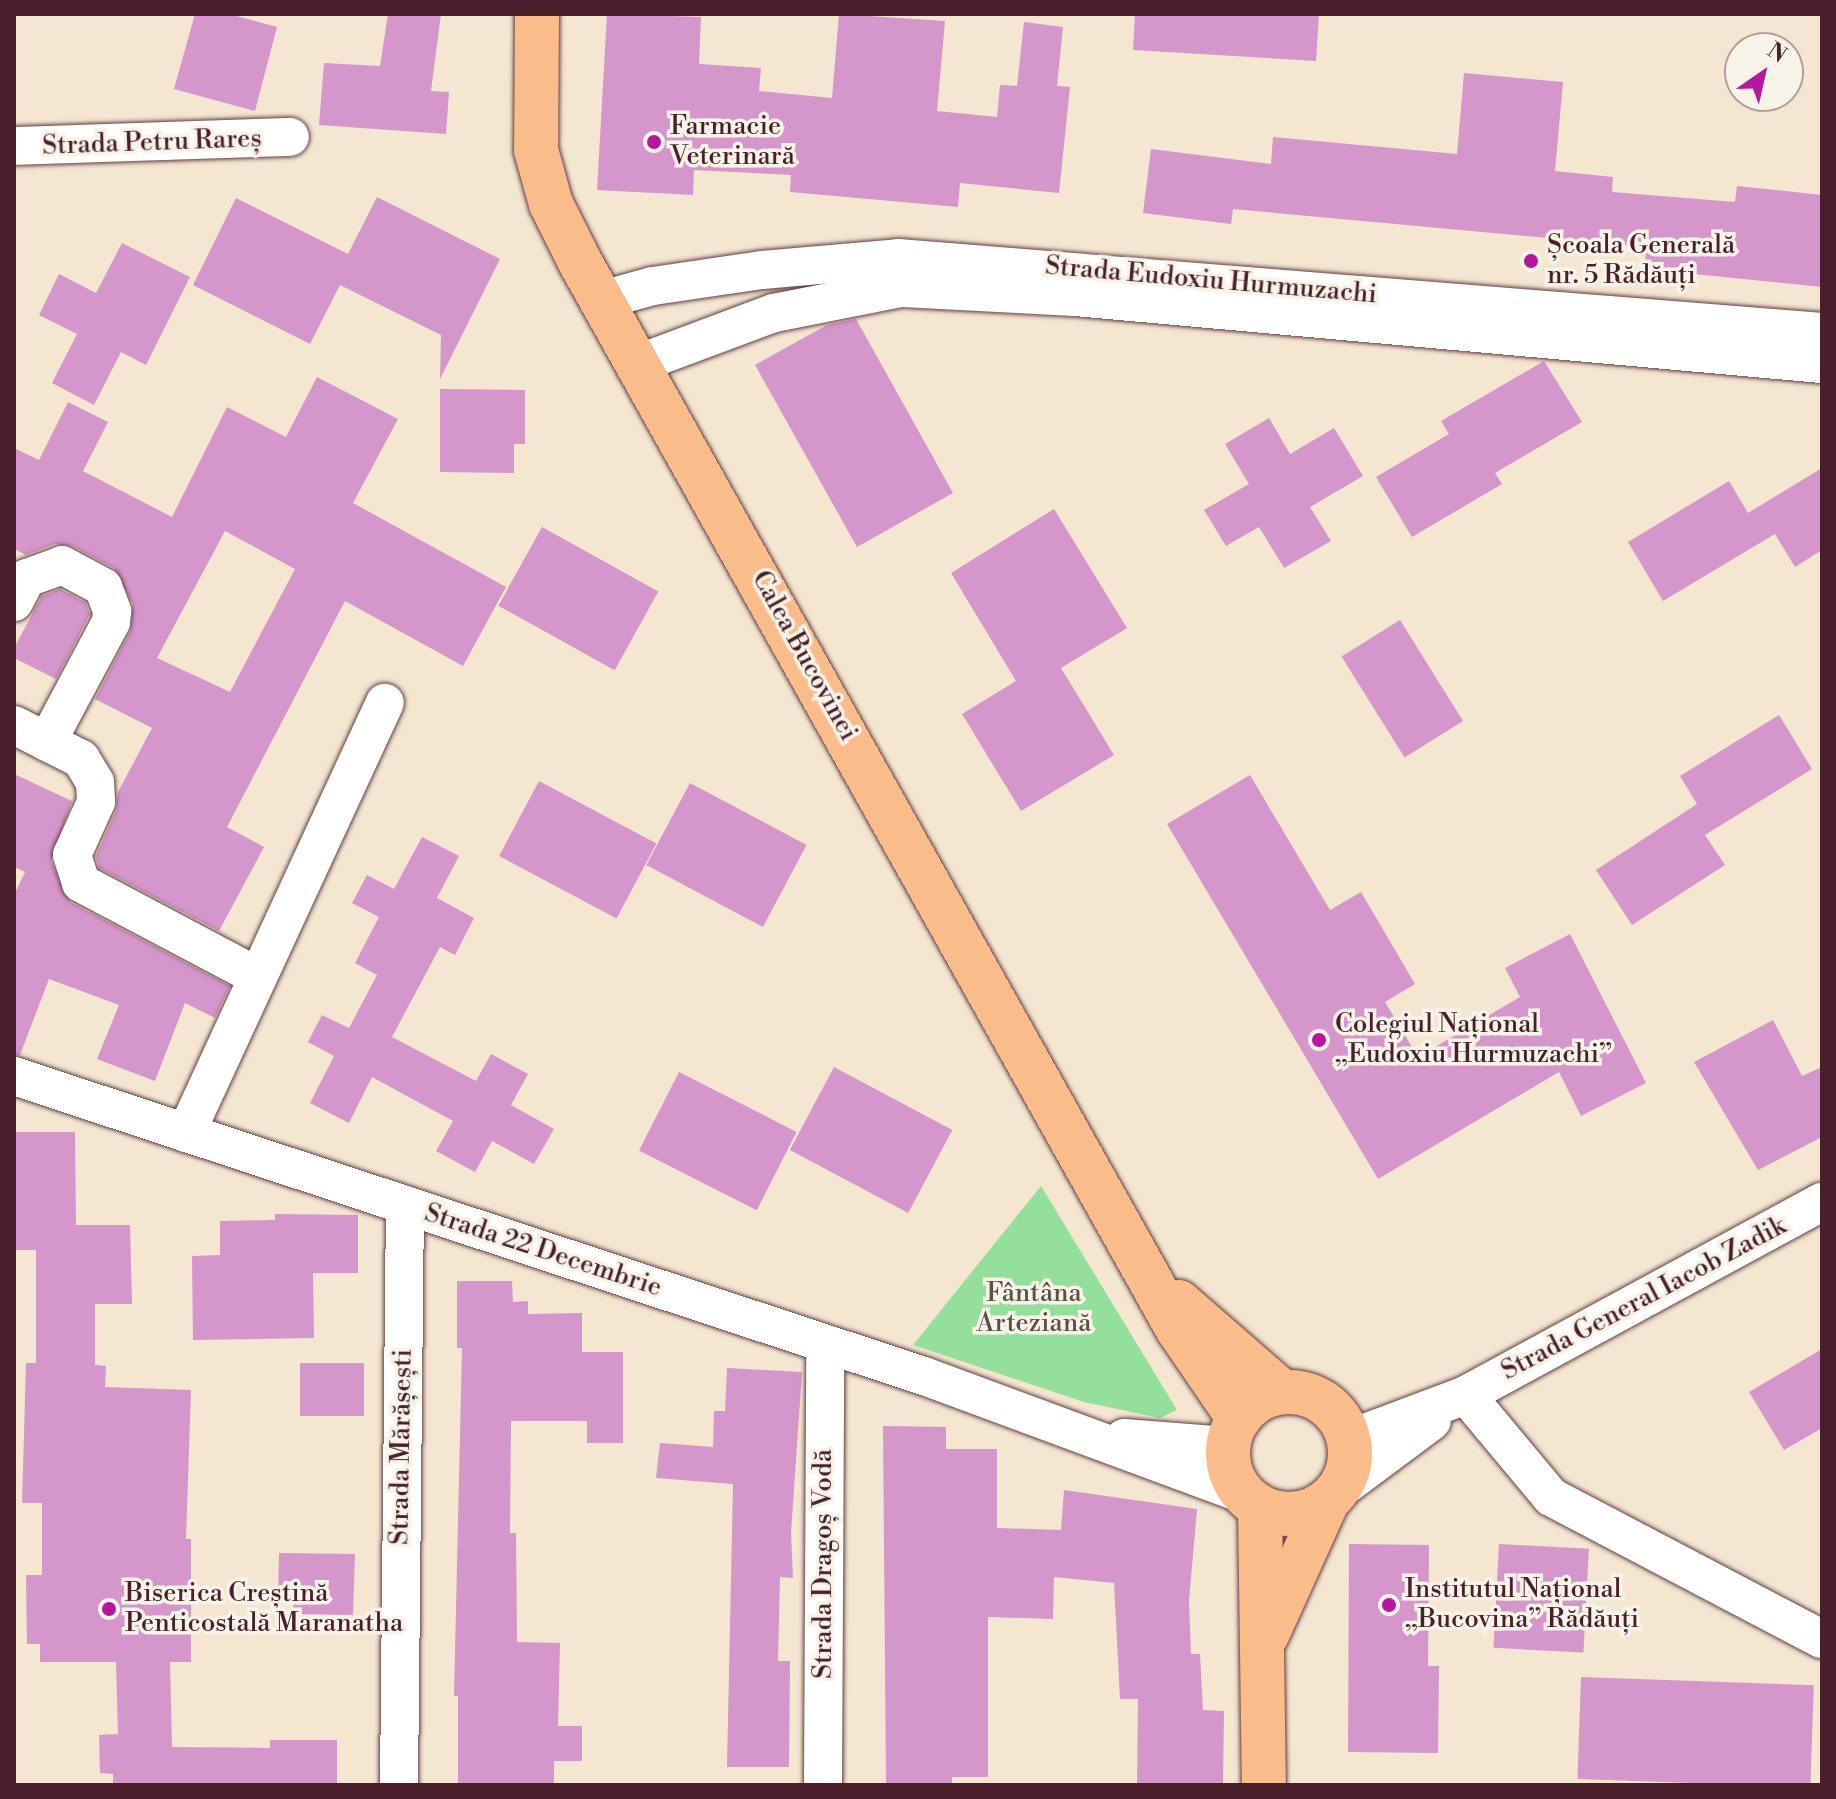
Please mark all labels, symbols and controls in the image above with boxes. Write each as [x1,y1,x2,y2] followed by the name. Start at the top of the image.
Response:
[1724,32,1804,112] north arrow
[1762,37,1791,69] text: N
[670,111,795,172] place label: Farmacie Veterinară
[42,124,262,162] street label: Strada Petru Rareș
[645,133,663,151] marker: Farmacie Veterinară
[1547,230,1735,292] place label: Școala Generală nr. 5 Rădăuți
[1044,251,1378,311] street label: Strada Eudoxiu Hurmuzachi
[1522,252,1540,270] marker: Școala Generală nr. 5 Rădăuți
[744,566,864,746] street label: Calea Bucovinei
[1335,1009,1612,1070] place label: Colegiul Național „Eudoxiu Hurmuzachi”
[1310,1031,1328,1049] marker: Colegiul Național „Eudoxiu Hurmuzachi”
[421,1198,665,1304] street label: Strada 22 Decembrie
[1496,1211,1792,1387] street label: Strada General Iacob Zadik
[977,1278,1091,1340] park label: Fântâna Arteziană
[385,1349,419,1545] street label: Strada Mărășești
[808,1449,840,1679] street label: Strada Dragoș Vodă
[1405,1574,1639,1636] place label: Institutul Național „Bucovina” Rădăuți
[125,1578,403,1640] place label: Biserica Creștină Penticostală Maranatha
[1380,1596,1398,1614] marker: Institutul Național „Bucovina” Rădăuți
[100,1600,118,1618] marker: Biserica Creștină Penticostală Maranatha

